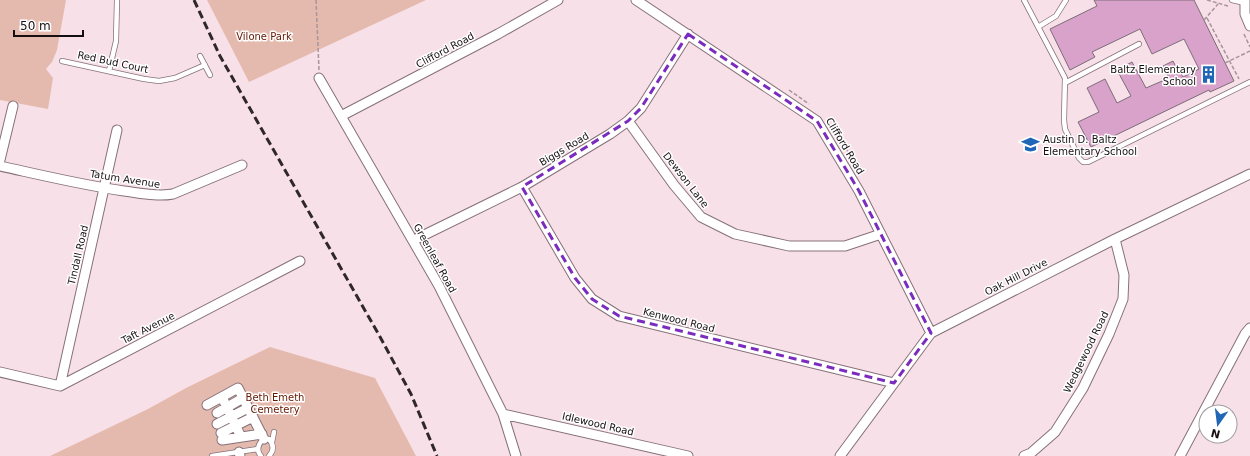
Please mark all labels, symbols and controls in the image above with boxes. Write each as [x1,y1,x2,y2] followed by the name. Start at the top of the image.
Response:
[14,12,83,38] scale bar
[20,19,51,33] text: 50 m
[414,30,476,70] street label: Clifford Road
[236,31,292,42] park label: Vilone Park
[76,49,150,75] street label: Red Bud Court
[1110,64,1196,87] place label: Baltz Elementary School
[1199,65,1219,85] building icon: Baltz Elementary School
[824,116,866,176] street label: Clifford Road
[537,130,591,168] street label: Biggs Road
[1043,134,1137,157] place label: Austin D. Baltz Elementary School
[1020,135,1040,155] school or university icon: Austin D. Baltz Elementary School
[661,150,711,210] street label: Dewson Lane
[88,168,161,190] street label: Tatum Avenue
[411,222,459,294] street label: Greenleaf Road
[66,224,90,287] street label: Tindall Road
[983,257,1049,297] street label: Oak Hill Drive
[642,306,716,334] street label: Kenwood Road
[1061,309,1111,395] street label: Wedgewood Road
[119,310,176,347] street label: Taft Avenue
[246,392,304,415] park label: Beth Emeth Cemetery
[1198,404,1238,444] north arrow
[561,410,635,438] street label: Idlewood Road
[1210,426,1222,441] text: N

